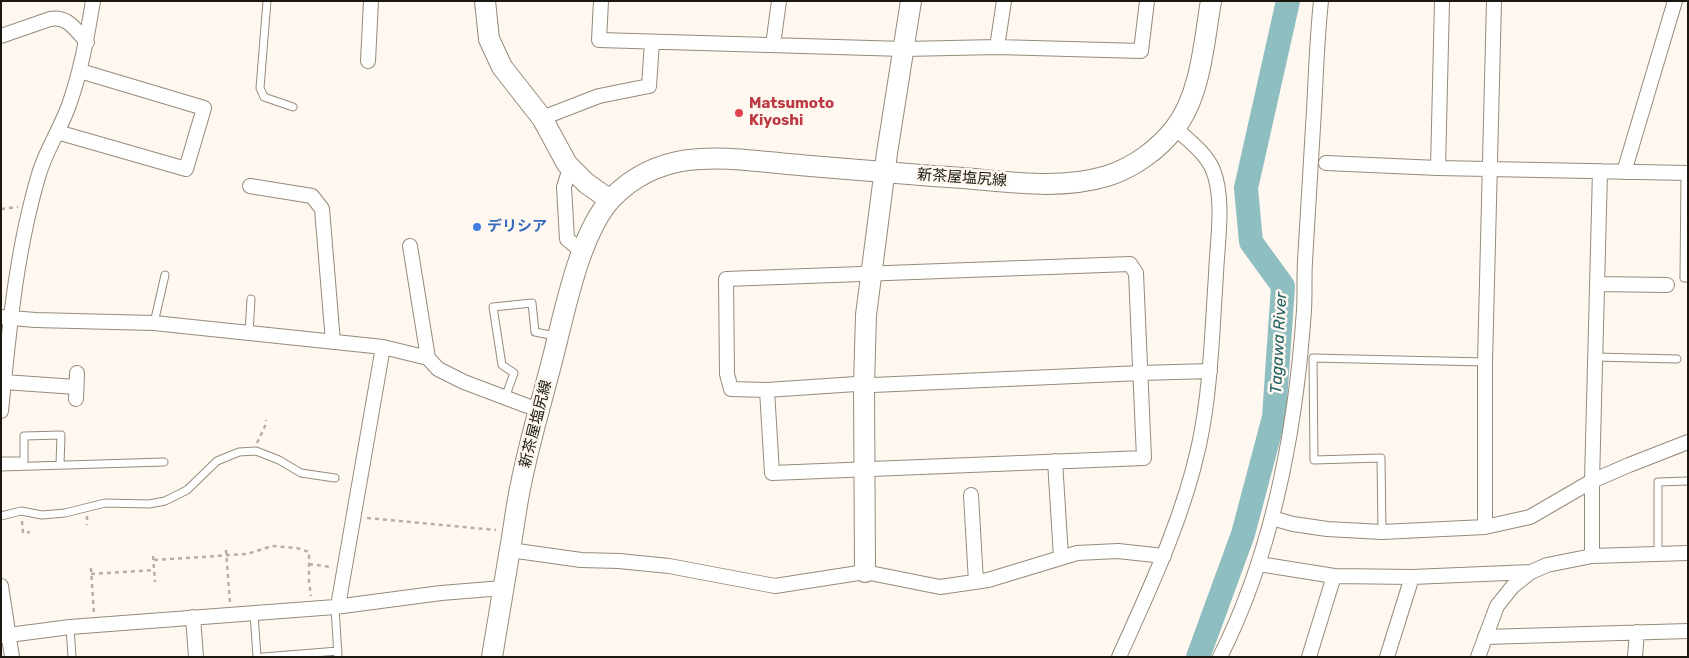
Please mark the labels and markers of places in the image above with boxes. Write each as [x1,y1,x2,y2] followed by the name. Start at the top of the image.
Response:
[749,95,834,130] place label: Matsumoto Kiyoshi
[733,107,745,119] marker: Matsumoto Kiyoshi
[487,218,547,236] place label: デリシア
[471,221,483,233] marker: デリシア

